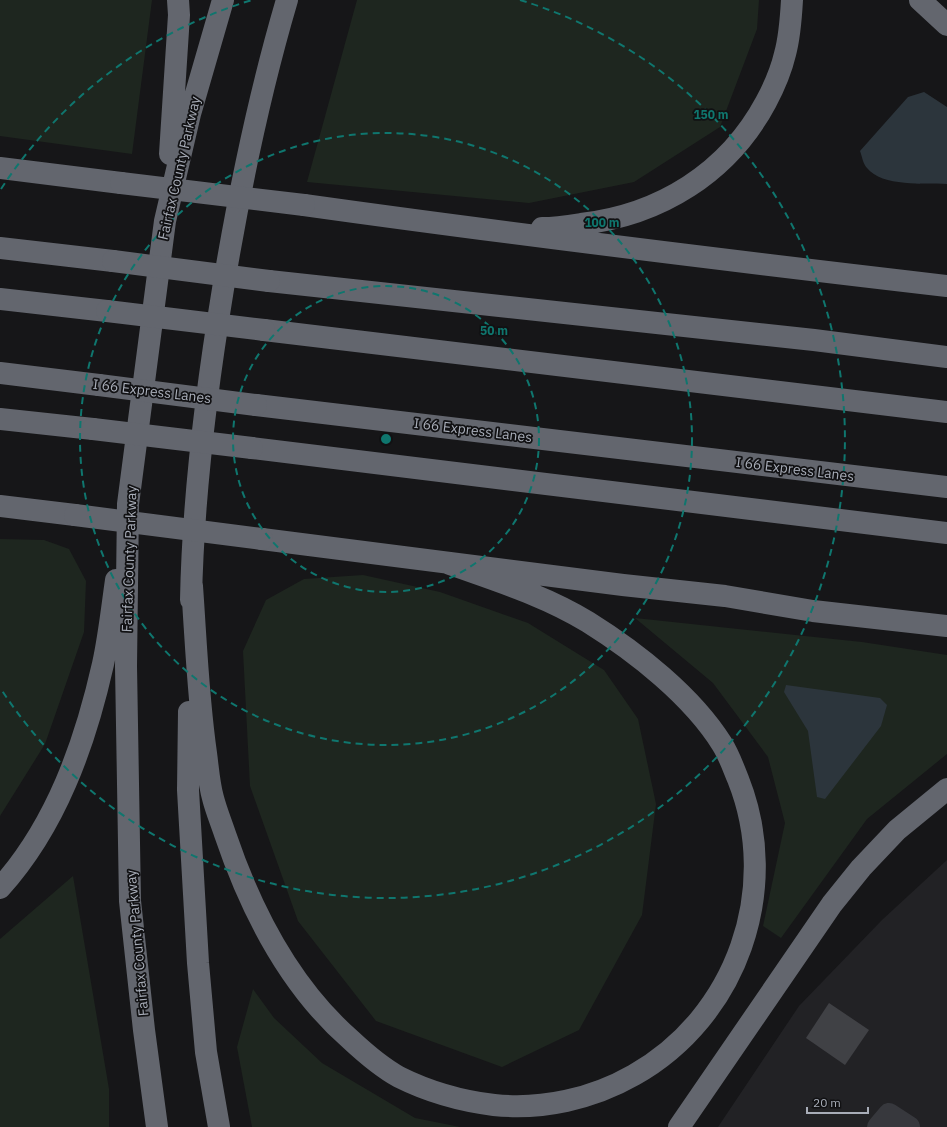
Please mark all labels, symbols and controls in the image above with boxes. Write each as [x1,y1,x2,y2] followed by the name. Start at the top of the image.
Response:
[154,94,204,242] street label: Fairfax County Parkway
[693,107,729,122] text: 150 m
[584,215,620,230] text: 100 m
[480,323,508,338] text: 50 m
[92,375,212,407] street label: I 66 Express Lanes
[413,414,533,446] street label: I 66 Express Lanes
[379,432,393,446] centre of rings
[735,453,855,485] street label: I 66 Express Lanes
[117,485,141,633] street label: Fairfax County Parkway
[122,869,152,1017] street label: Fairfax County Parkway
[807,1089,868,1115] scale bar
[813,1095,841,1110] text: 20 m

